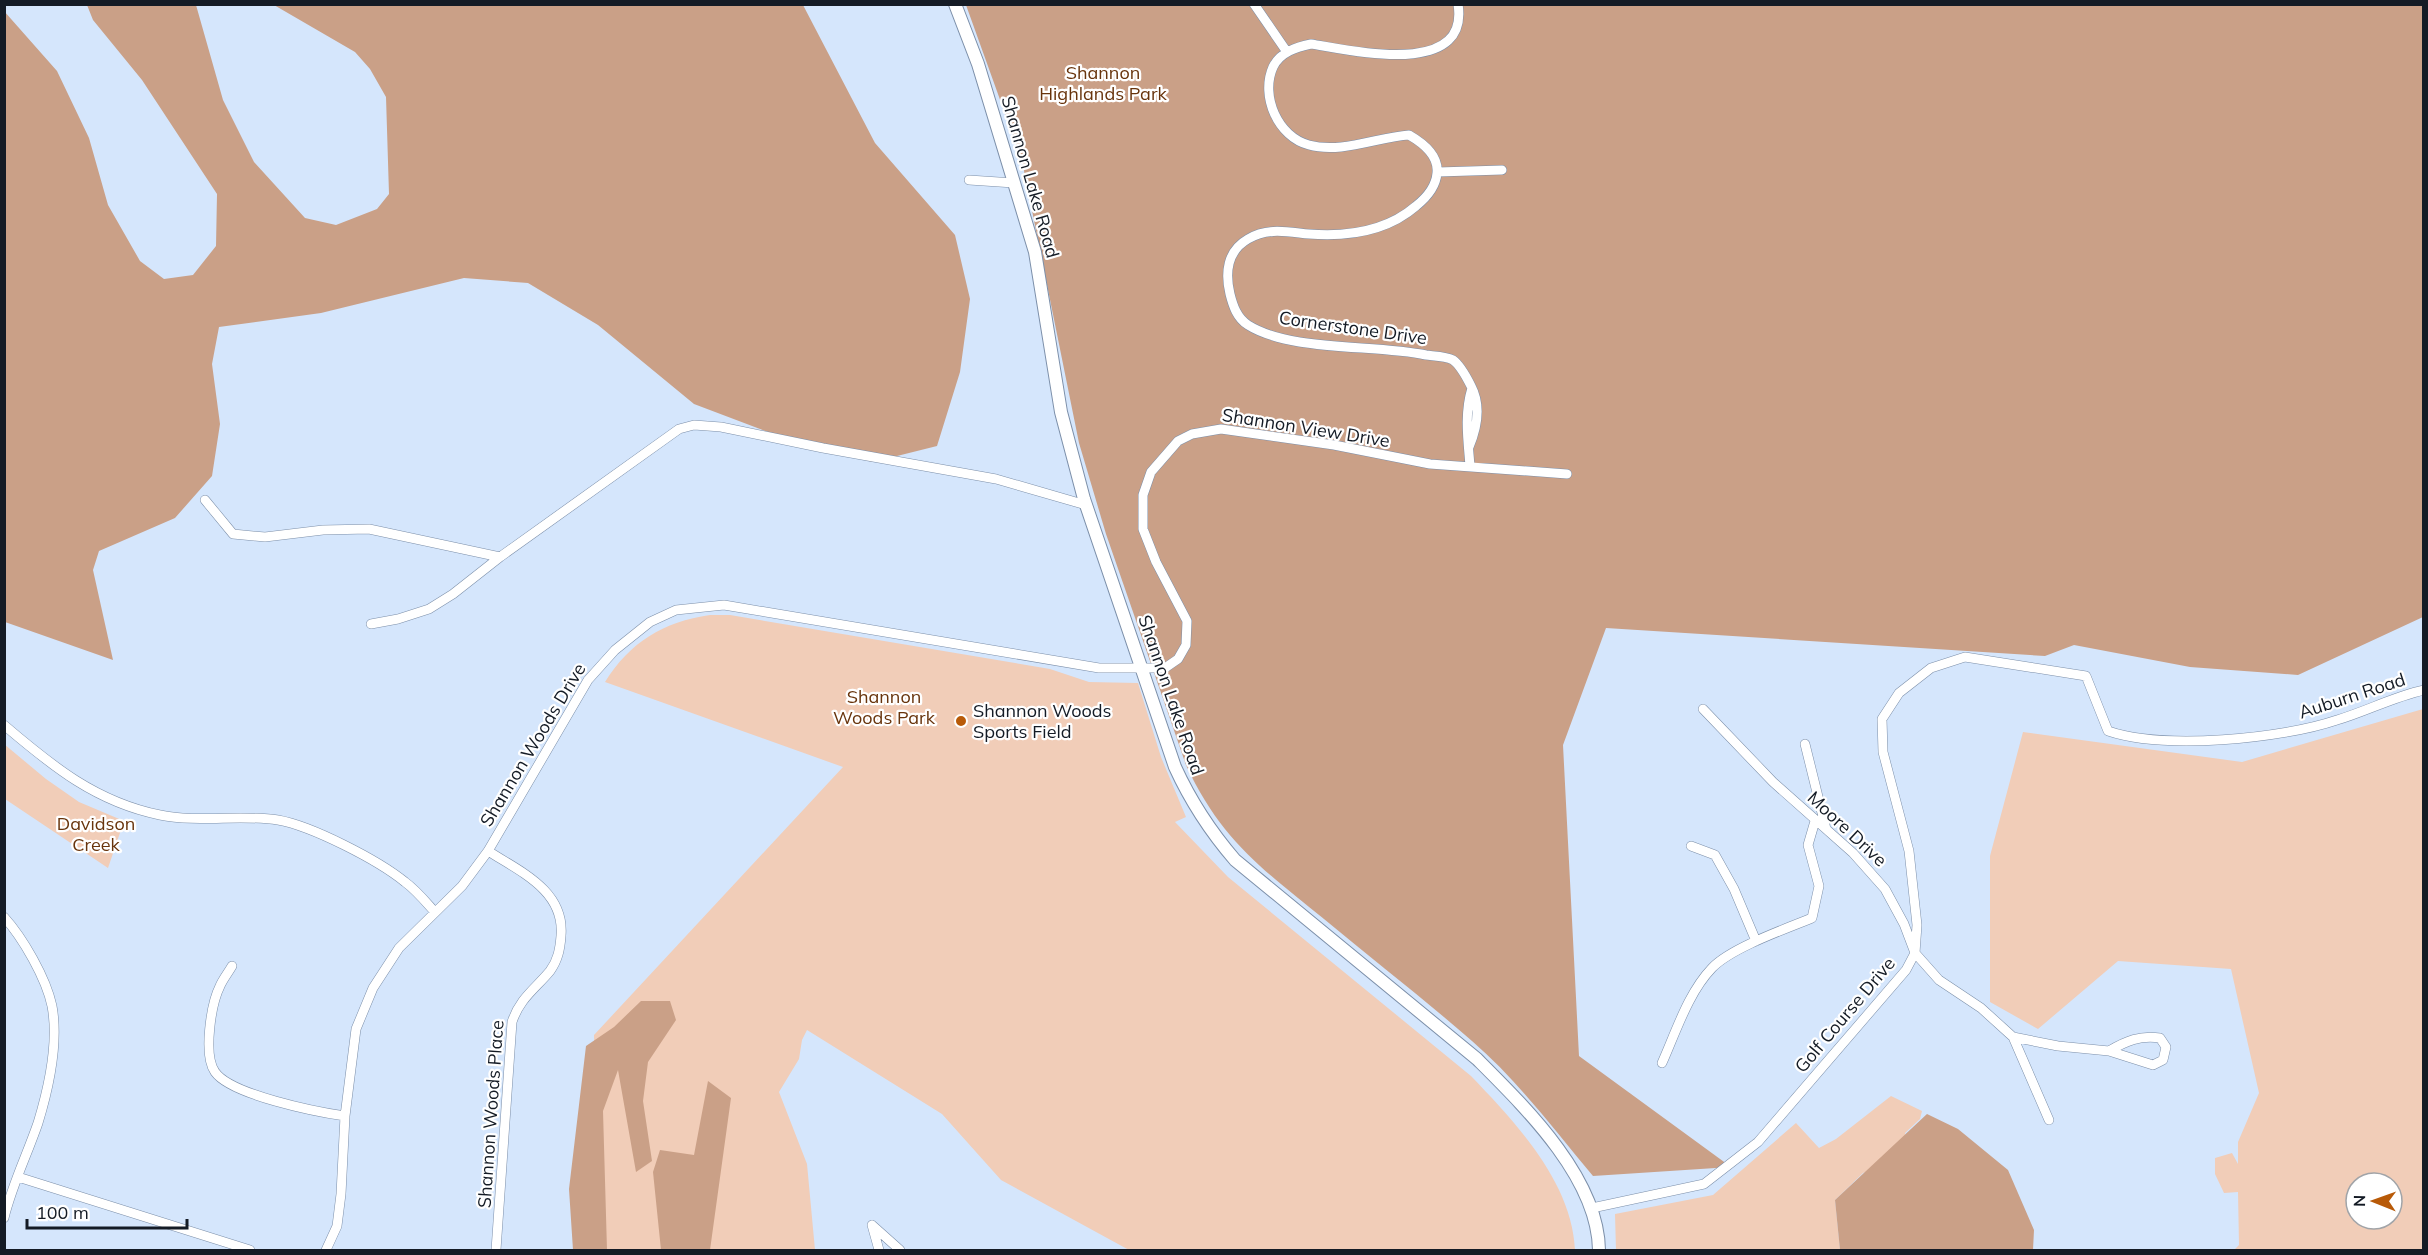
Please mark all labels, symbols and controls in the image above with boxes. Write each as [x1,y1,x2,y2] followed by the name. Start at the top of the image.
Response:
[1039,61,1167,105] park label: Shannon Highlands Park
[996,93,1065,261] street label: Shannon Lake Road
[1278,306,1429,349] street label: Cornerstone Drive
[1221,403,1392,452] street label: Shannon View Drive
[1133,612,1210,778] street label: Shannon Lake Road
[475,659,590,831] street label: Shannon Woods Drive
[2296,667,2408,724] street label: Auburn Road
[833,685,936,729] park label: Shannon Woods Park
[973,699,1111,743] place label: Shannon Woods Sports Field
[954,714,968,728] marker: Shannon Woods Sports Field
[1803,786,1892,871] street label: Moore Drive
[57,812,135,856] park label: Davidson Creek
[1789,952,1900,1077] street label: Golf Course Drive
[472,1019,509,1209] street label: Shannon Woods Place
[2344,1171,2404,1231] north arrow
[27,1192,188,1230] scale bar
[2349,1195,2369,1207] text: N
[36,1201,89,1224] text: 100 m

